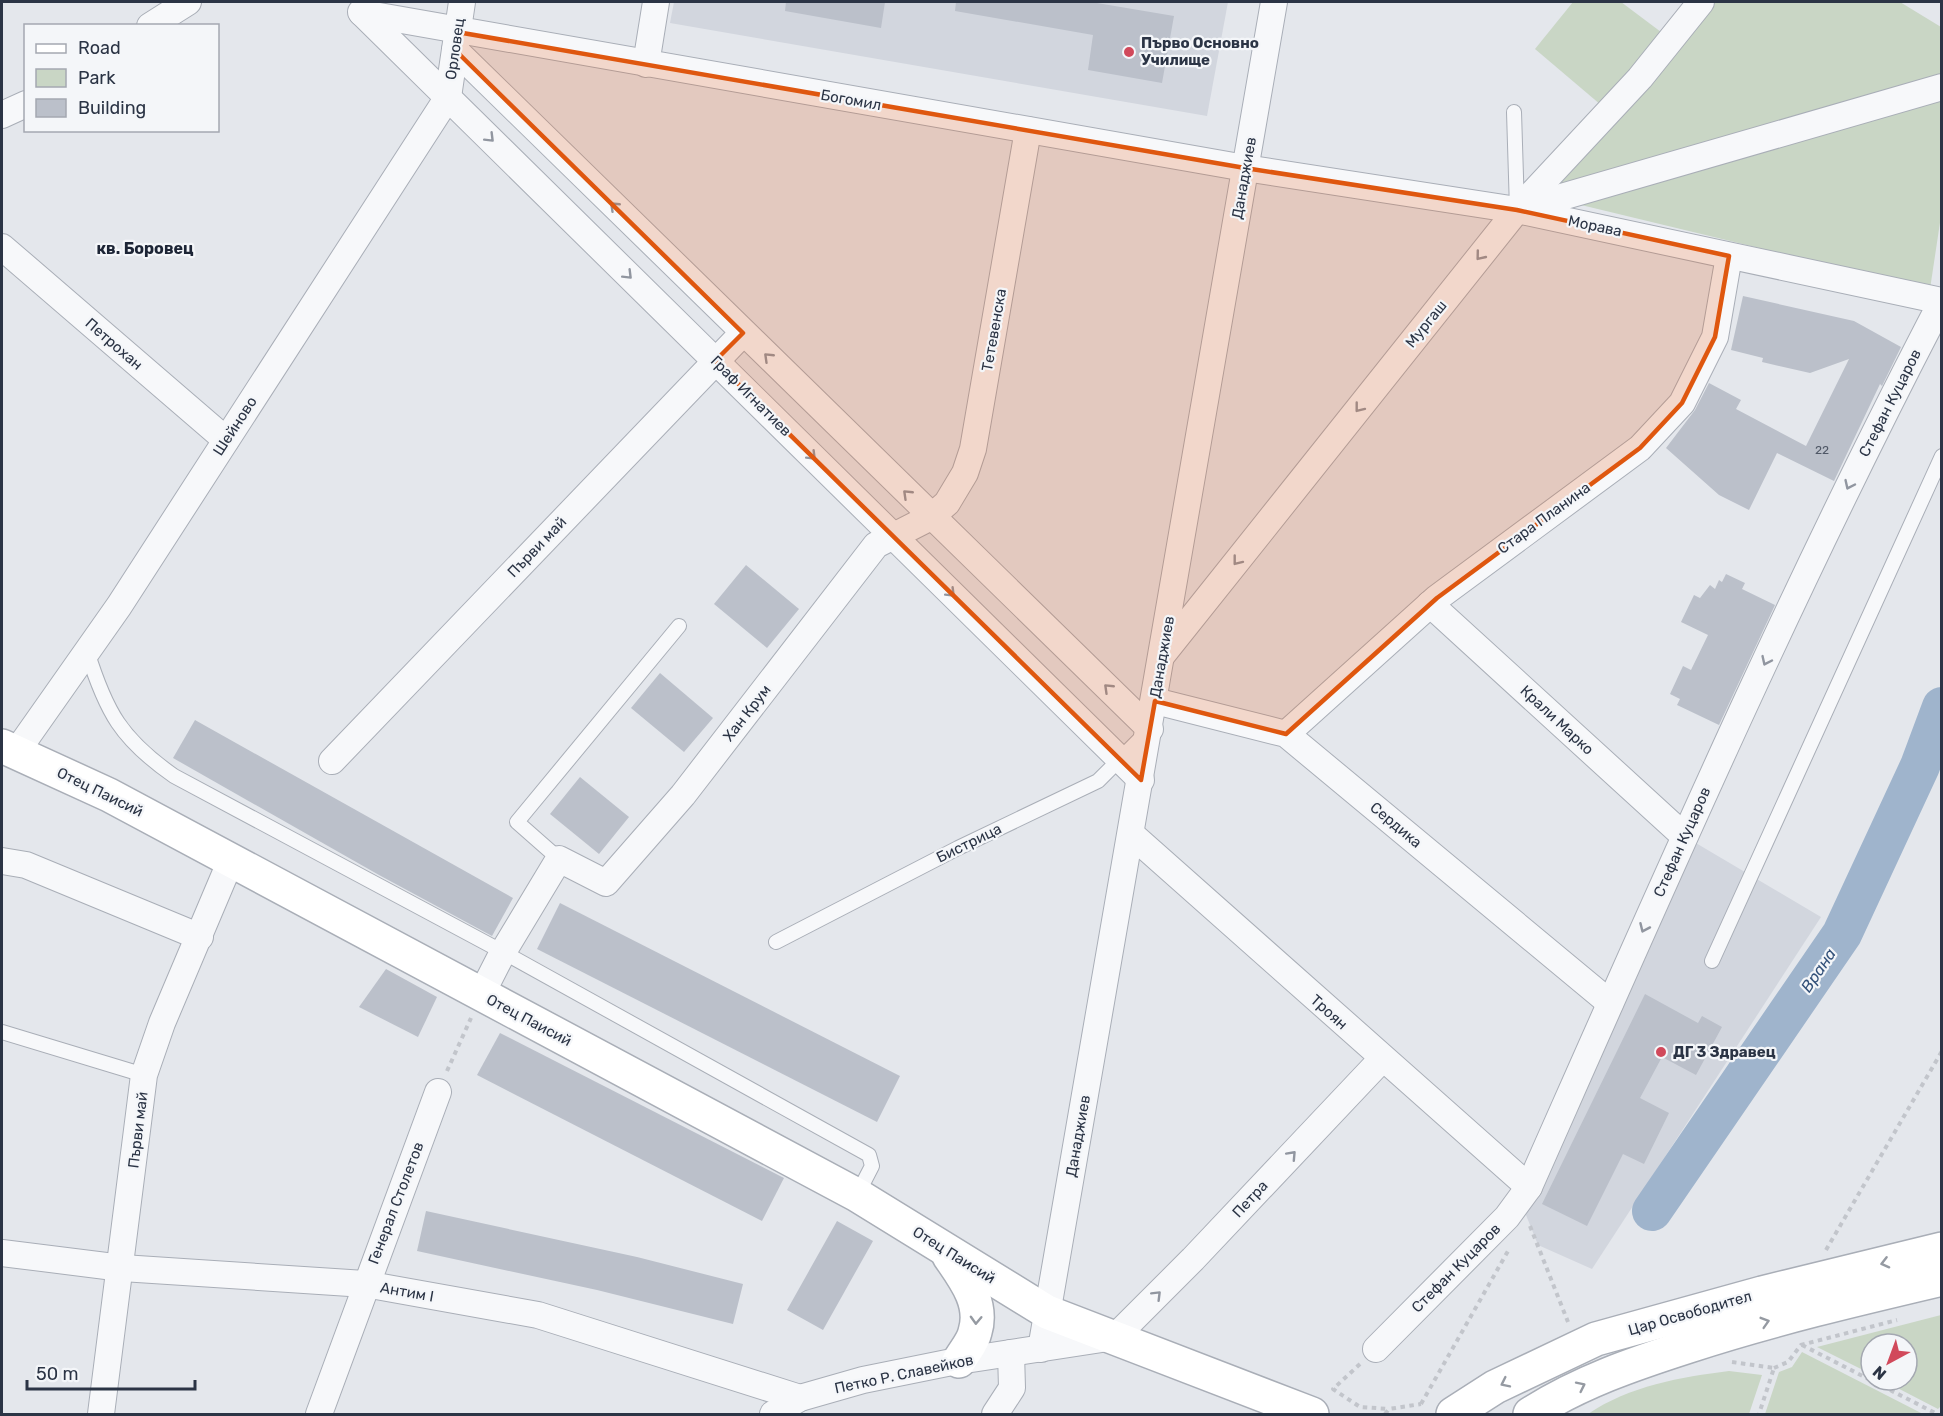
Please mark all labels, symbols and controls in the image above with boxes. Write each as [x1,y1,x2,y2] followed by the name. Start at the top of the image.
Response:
[442,17,468,81] street label: Орловец
[24,24,219,132] legend
[1141,34,1259,69] place label: Първо Основно Училище
[78,37,121,59] text: Road
[1122,45,1136,59] marker: Първо Основно Училище
[78,67,116,89] text: Park
[819,86,883,114] street label: Богомил
[78,97,146,119] text: Building
[482,130,493,141] one-way arrow
[1228,135,1260,221] street label: Данаджиев
[610,203,621,214] one-way arrow
[1567,212,1623,240] street label: Морава
[96,239,194,258] district label: кв. Боровец
[1477,249,1488,260] one-way arrow
[621,267,632,278] one-way arrow
[978,287,1010,373] street label: Тетевенска
[1402,297,1450,351] street label: Мургаш
[82,314,146,374] street label: Петрохан
[1855,346,1925,460] street label: Стефан Куцаров
[707,352,795,440] street label: Граф Игнатиев
[764,354,775,365] one-way arrow
[209,393,261,459] street label: Шейново
[1355,401,1366,412] one-way arrow
[1815,443,1829,457] house number: 22
[804,449,815,460] one-way arrow
[1494,478,1594,558] street label: Стара Планина
[1845,478,1857,489] one-way arrow
[904,490,914,501] one-way arrow
[504,513,570,581] street label: Първи май
[1234,554,1245,565] one-way arrow
[944,586,954,597] one-way arrow
[1146,614,1178,700] street label: Данаджиев
[1762,655,1774,666] one-way arrow
[719,681,775,745] street label: Хан Крум
[1517,681,1597,759] street label: Крали Марко
[1104,684,1114,695] one-way arrow
[54,763,146,821] street label: Отец Паисий
[1650,784,1714,900] street label: Стефан Куцаров
[1367,798,1425,852] street label: Сердика
[933,819,1005,867] street label: Бистрица
[1639,922,1651,933] one-way arrow
[1797,945,1840,996] water label: Врана
[483,990,575,1050] street label: Отец Паисий
[1307,991,1351,1033] street label: Троян
[1673,1043,1776,1061] place label: ДГ 3 Здравец
[1654,1045,1668,1059] marker: ДГ 3 Здравец
[124,1091,152,1169] street label: Първи май
[1062,1093,1094,1179] street label: Данаджиев
[364,1139,428,1267] street label: Генерал Столетов
[1284,1151,1295,1162] one-way arrow
[1228,1177,1272,1221] street label: Петра
[1408,1220,1504,1316] street label: Стефан Куцаров
[909,1222,999,1288] street label: Отец Паисий
[1880,1256,1890,1269] one-way arrow
[379,1278,435,1306] street label: Антим I
[1626,1287,1754,1339] street label: Цар Освободител
[1149,1292,1160,1303] one-way arrow
[970,1315,982,1324] one-way arrow
[1759,1317,1770,1329] one-way arrow
[1859,1332,1919,1392] north arrow
[833,1350,975,1398] street label: Петко Р. Славейков
[27,1353,195,1391] scale bar
[1869,1362,1890,1384] text: N
[36,1363,79,1385] text: 50 m
[1501,1375,1512,1387] one-way arrow
[1574,1381,1585,1393] one-way arrow

